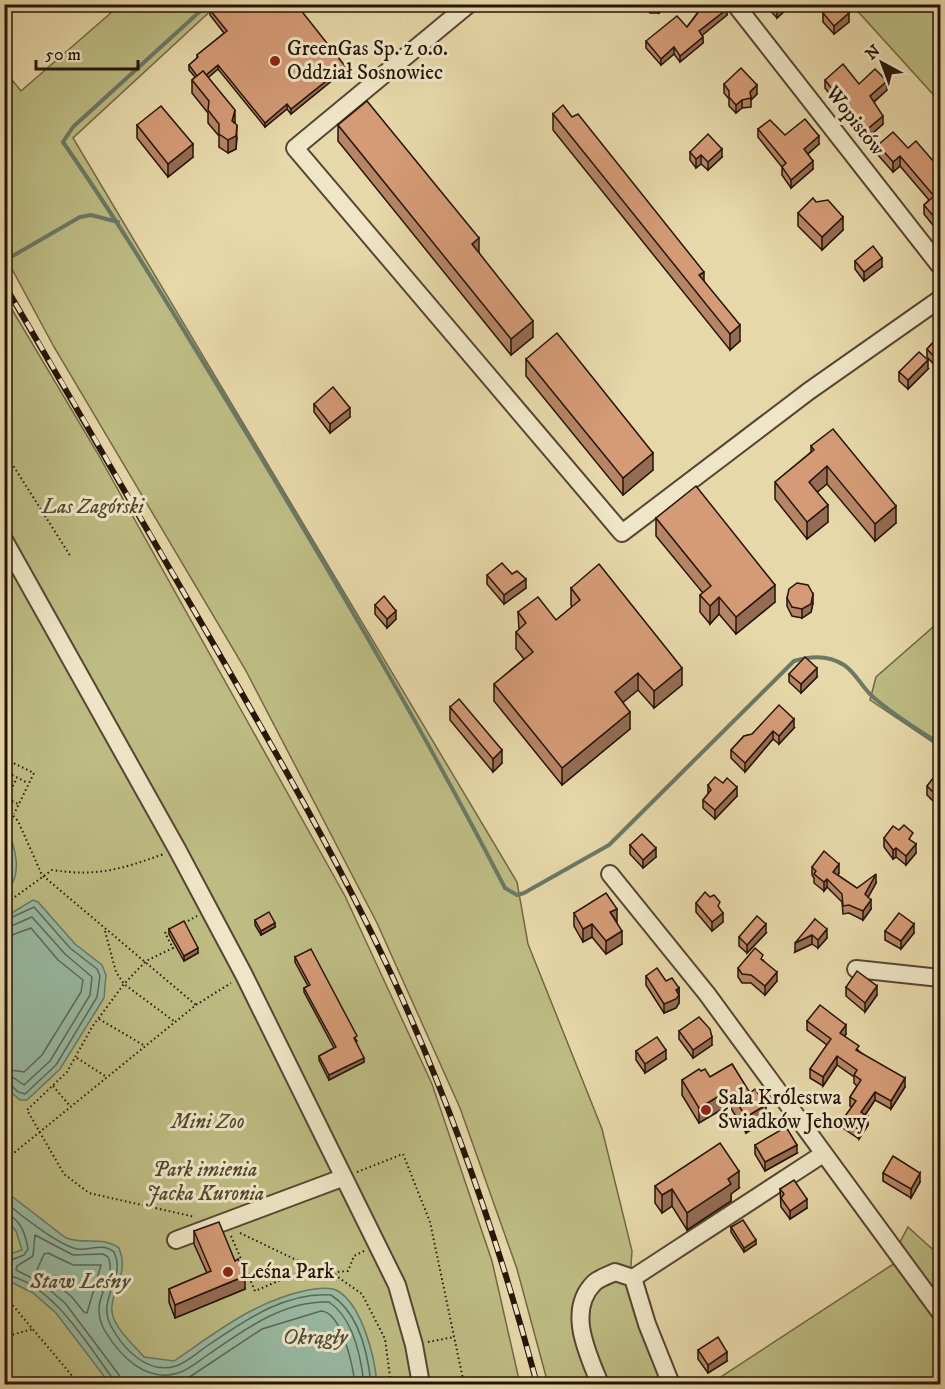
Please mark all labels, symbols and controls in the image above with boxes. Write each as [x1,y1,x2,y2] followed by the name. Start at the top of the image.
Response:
[36,33,138,71] scale bar
[852,33,912,93] north arrow
[287,36,448,86] place label: GreenGas Sp. z o.o. Oddział Sosnowiec
[861,41,884,64] text: N
[45,44,81,66] text: 50 m
[268,54,282,68] marker: GreenGas Sp. z o.o. Oddział Sosnowiec
[819,80,891,162] street label: Wopistów
[41,494,145,520] park label: Las Zagórski
[718,1085,868,1135] place label: Sala Królestwa Świadków Jehowy
[699,1103,713,1117] marker: Sala Królestwa Świadków Jehowy
[169,1109,245,1135] park label: Mini Zoo
[146,1157,264,1207] park label: Park imienia Jacka Kuronia
[240,1259,335,1285] place label: Leśna Park
[221,1265,235,1279] marker: Leśna Park
[29,1268,131,1295] water label: Staw Leśny
[283,1324,349,1351] water label: Okrągły

